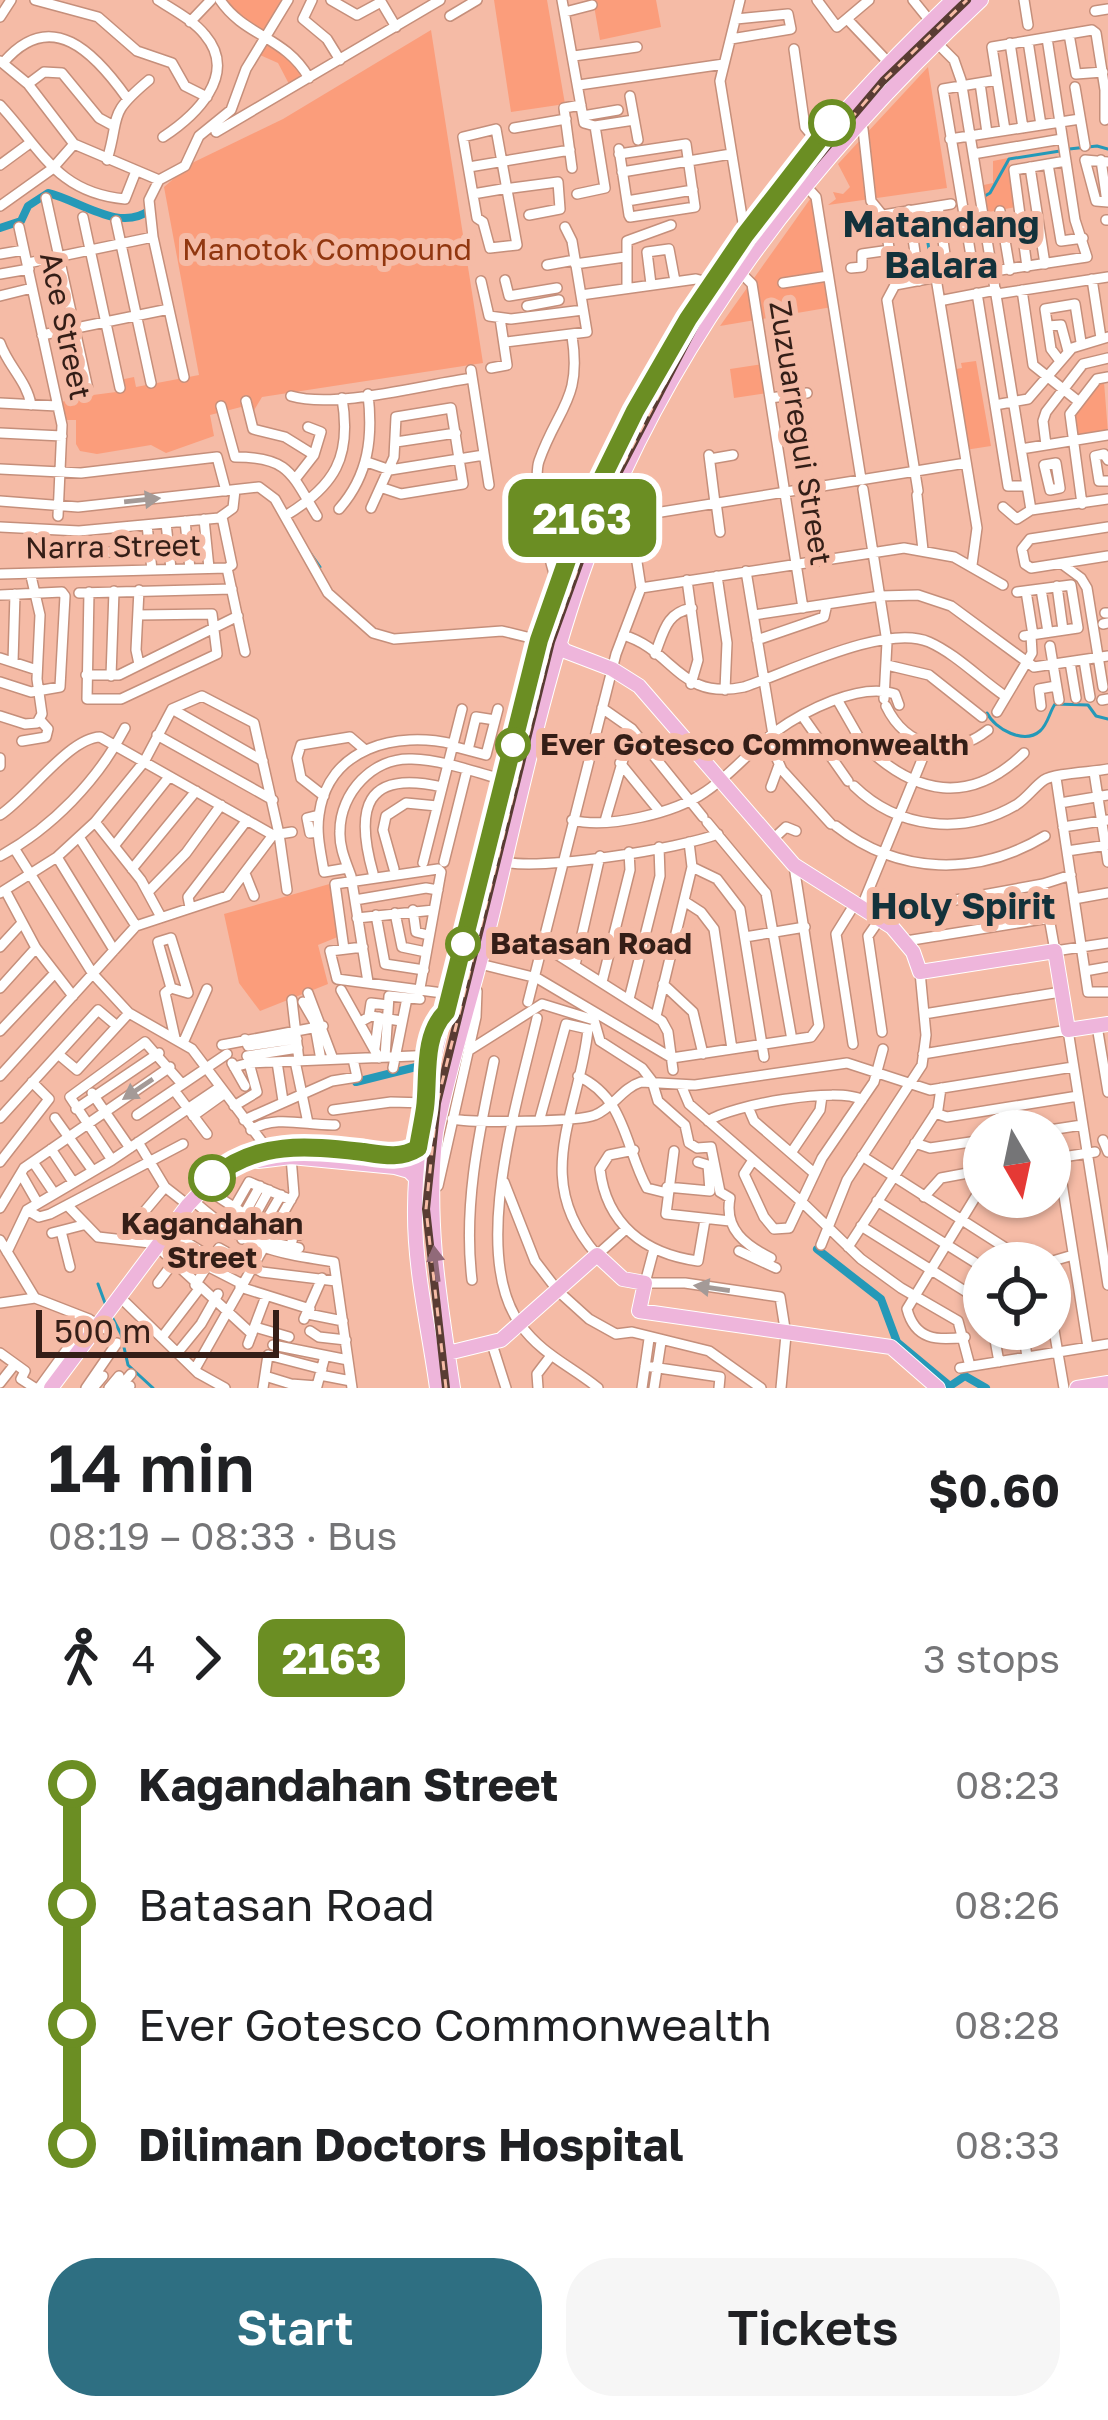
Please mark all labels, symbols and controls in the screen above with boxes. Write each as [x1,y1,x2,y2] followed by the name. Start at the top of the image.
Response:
[810,101,854,145] unlabelled marker
[843,202,1039,286] district label: Matandang Balara
[182,231,472,267] park label: Manotok Compound
[33,249,99,403] street label: Ace Street
[762,298,840,568] street label: Zuzuarregui Street
[498,479,666,557] line badge: 2163
[124,490,161,509] one-way arrow
[532,493,632,543] text: 2163
[25,526,201,566] street label: Narra Street
[540,726,969,762] place label: Ever Gotesco Commonwealth
[497,729,529,761] marker: Ever Gotesco Commonwealth
[870,884,1056,927] district label: Holy Spirit
[490,925,692,961] place label: Batasan Road
[447,928,479,960] marker: Batasan Road
[122,1077,154,1100] one-way arrow
[963,1110,1071,1218] north arrow
[963,1110,1071,1350] map controls
[190,1156,234,1200] marker: Kagandahan Street
[121,1205,303,1275] place label: Kagandahan Street
[963,1242,1071,1350] button: locate
[426,1245,445,1282] one-way arrow
[693,1278,731,1296] one-way arrow
[36,1304,279,1357] scale bar
[54,1311,152,1350] text: 500 m
[48,1427,255,1507] text: 14 min
[928,1463,1060,1517] text: $0.60
[48,1512,397,1559] text: 08:19 – 08:33 · Bus
[48,1625,114,1691] icon: walk
[174,1625,240,1691] icon: forward
[282,1633,381,1683] text: 2163
[132,1635,156,1682] text: 4
[923,1635,1060,1682] text: 3 stops
[138,1757,558,1811] text: Kagandahan Street
[955,1761,1060,1808] text: 08:23
[138,1877,435,1931] text: Batasan Road
[954,1881,1060,1928] text: 08:26
[138,1997,772,2051] text: Ever Gotesco Commonwealth
[954,2001,1060,2048] text: 08:28
[138,2117,683,2171] text: Diliman Doctors Hospital
[955,2121,1060,2168] text: 08:33
[48,2258,542,2396] button: Start
[566,2258,1060,2396] button: Tickets

